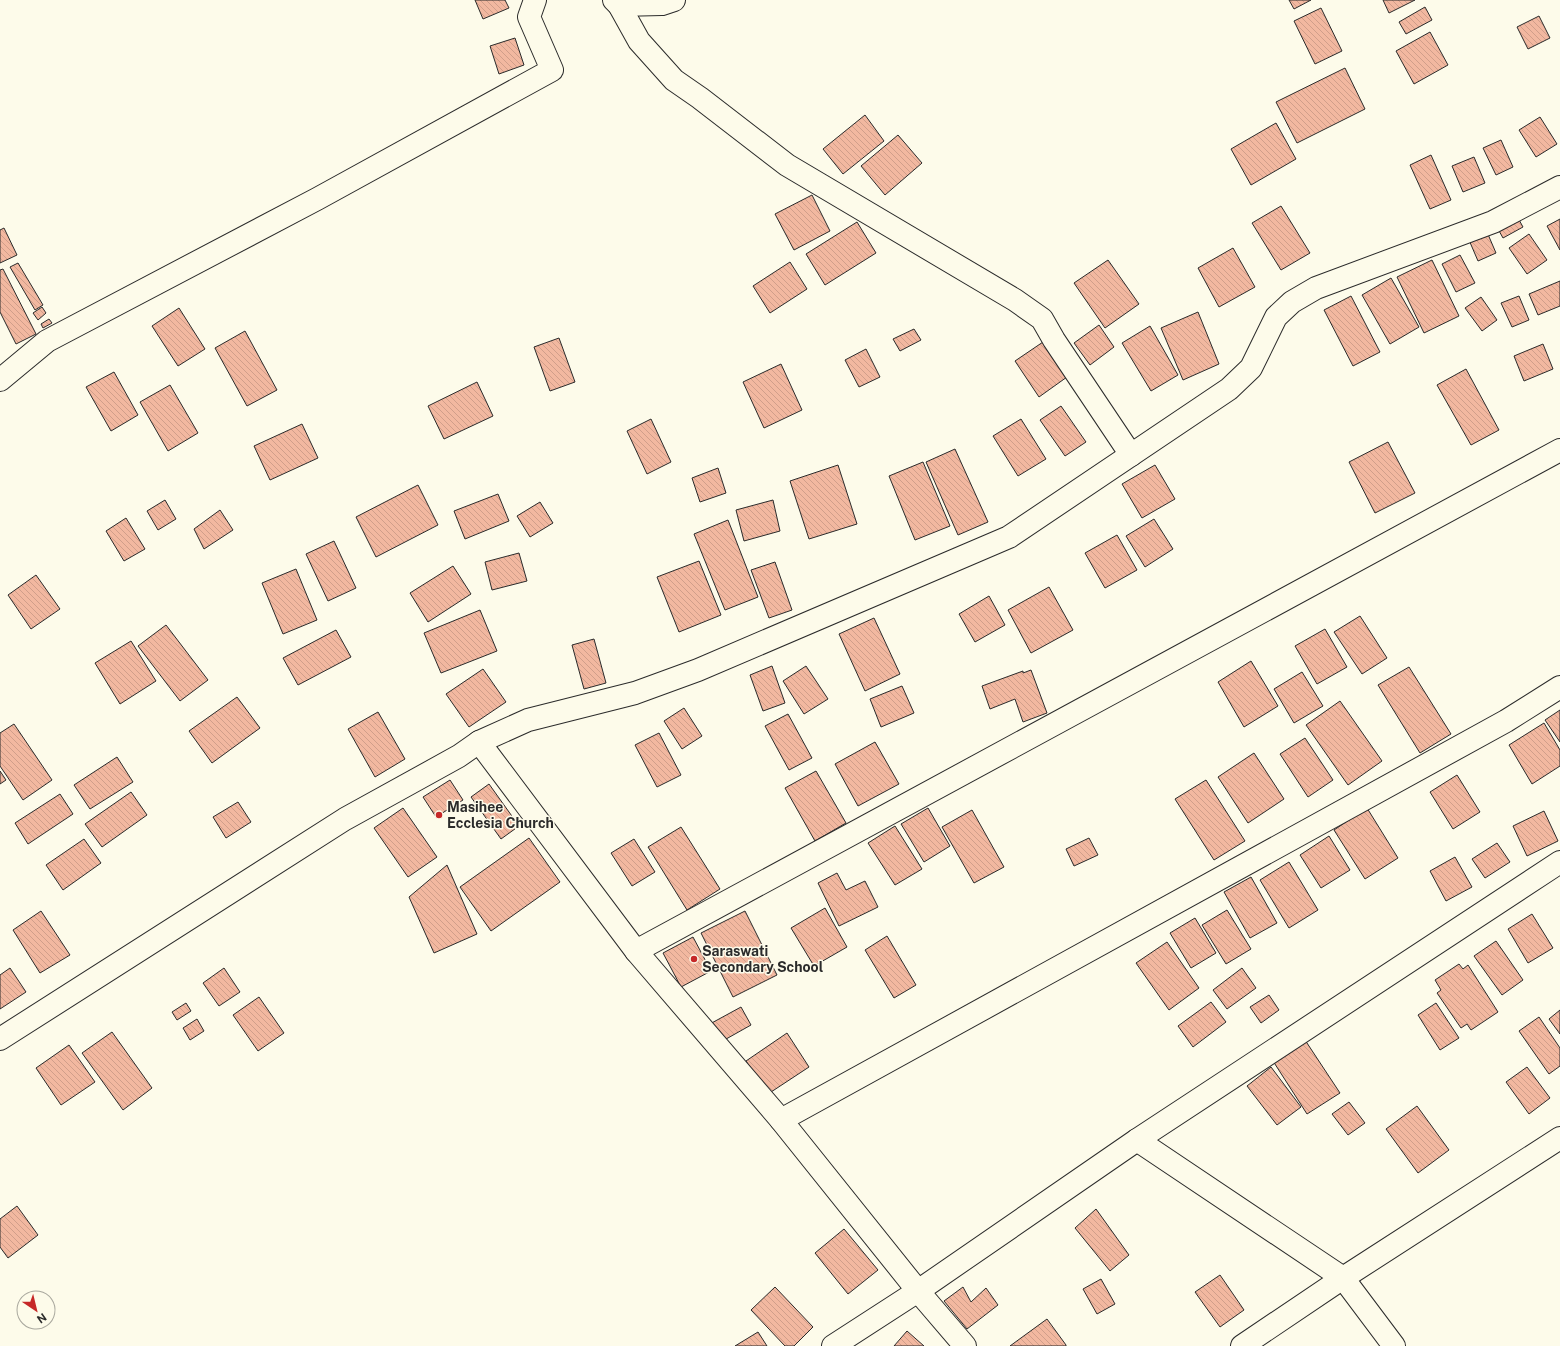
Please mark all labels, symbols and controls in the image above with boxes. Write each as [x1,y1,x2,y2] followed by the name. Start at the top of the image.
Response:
[447,799,554,831] place label: Masihee Ecclesia Church
[434,810,444,820] marker: Masihee Ecclesia Church
[702,943,824,975] place label: Saraswati Secondary School
[689,954,699,964] marker: Saraswati Secondary School
[16,1290,56,1330] north arrow
[35,1311,49,1326] text: N

